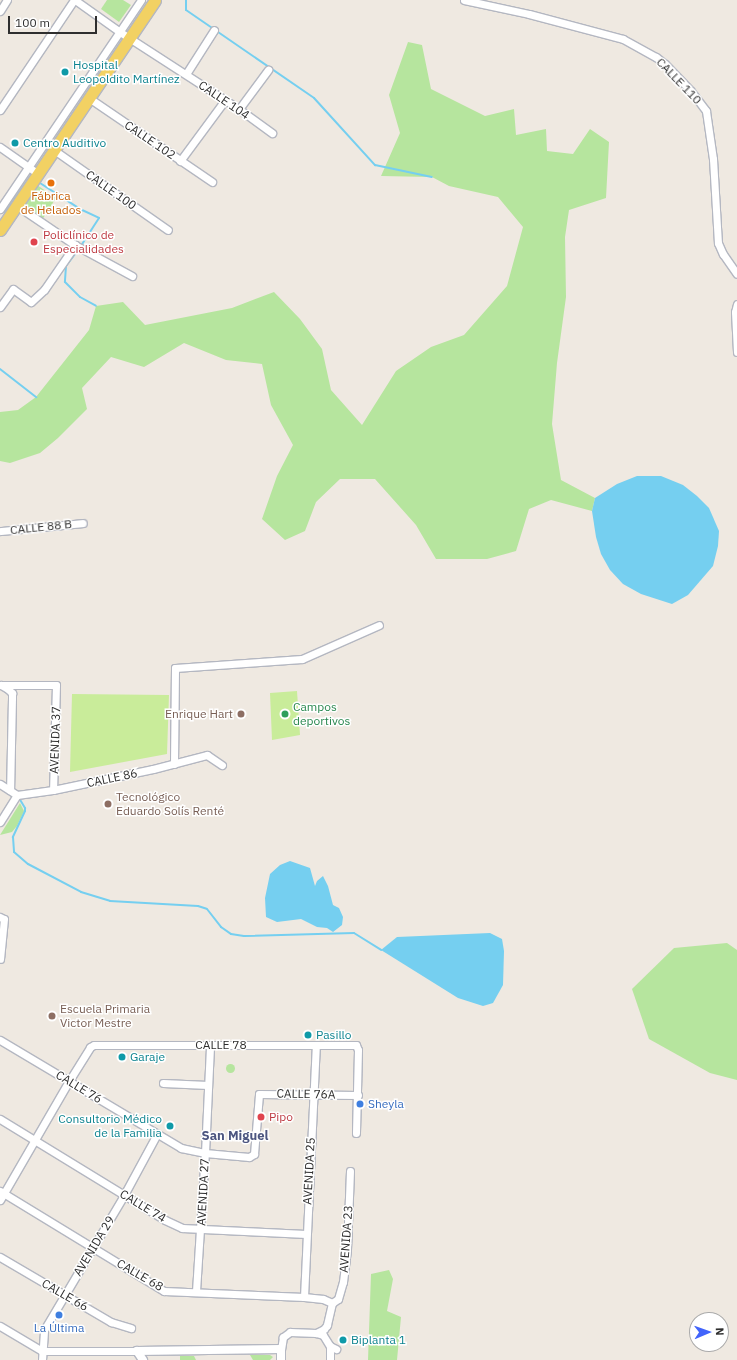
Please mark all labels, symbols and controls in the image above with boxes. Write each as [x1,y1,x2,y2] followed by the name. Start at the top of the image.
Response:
[10,8,99,34] scale bar
[15,15,50,30] text: 100 m
[653,55,705,107] street label: CALLE 110
[73,58,180,86] place label: Hospital Leopoldito Martínez
[60,67,70,77] marker: Hospital Leopoldito Martínez
[196,78,252,122] street label: CALLE 104
[122,118,178,162] street label: CALLE 102
[23,136,106,150] place label: Centro Auditivo
[10,138,20,148] marker: Centro Auditivo
[83,167,139,213] street label: CALLE 100
[46,178,56,188] marker: Fábrica de Helados
[21,189,81,217] place label: Fábrica de Helados
[43,228,124,256] place label: Policlínico de Especialidades
[28,236,40,248] marker: Policlínico de Especialidades
[9,517,73,537] street label: CALLE 88 B
[293,700,350,728] place label: Campos deportivos
[47,706,63,774] street label: AVENIDA 37
[165,707,233,721] place label: Enrique Hart
[236,709,246,719] marker: Enrique Hart
[280,709,290,719] marker: Campos deportivos
[85,766,139,790] street label: CALLE 86
[116,790,224,818] place label: Tecnológico Eduardo Solís Renté
[103,799,113,809] marker: Tecnológico Eduardo Solís Renté
[60,1002,150,1030] place label: Escuela Primaria Victor Mestre
[47,1011,57,1021] marker: Escuela Primaria Victor Mestre
[316,1028,352,1042] place label: Pasillo
[303,1030,313,1040] marker: Pasillo
[195,1038,247,1052] street label: CALLE 78
[130,1050,165,1064] place label: Garaje
[117,1052,127,1062] marker: Garaje
[53,1068,105,1106] street label: CALLE 76
[276,1086,336,1102] street label: CALLE 76A
[368,1097,404,1111] place label: Sheyla
[355,1099,365,1109] marker: Sheyla
[269,1110,293,1124] place label: Pipo
[58,1112,162,1140] place label: Consultorio Médico de la Familia
[256,1112,266,1122] marker: Pipo
[165,1121,175,1131] marker: Consultorio Médico de la Familia
[202,1128,268,1144] district label: San Miguel
[300,1137,318,1205] street label: AVENIDA 25
[194,1158,212,1226] street label: AVENIDA 27
[117,1187,169,1225] street label: CALLE 74
[336,1205,356,1273] street label: AVENIDA 23
[70,1213,118,1279] street label: AVENIDA 29
[114,1256,166,1294] street label: CALLE 68
[39,1276,91,1314] street label: CALLE 66
[54,1310,64,1320] marker: La Última
[689,1312,729,1352] north arrow
[34,1321,84,1335] place label: La Última
[713,1327,727,1336] text: N
[351,1333,406,1347] place label: Biplanta 1
[338,1335,348,1345] marker: Biplanta 1

